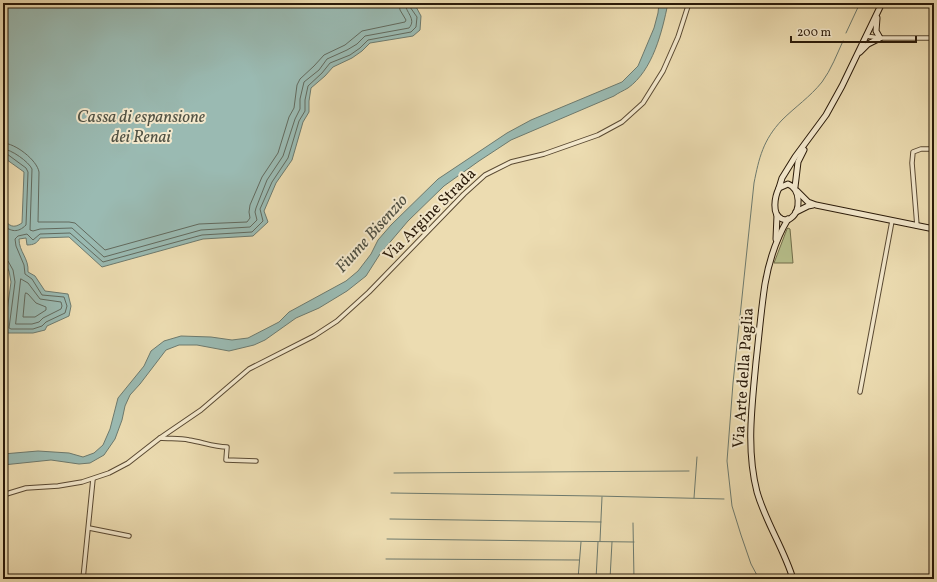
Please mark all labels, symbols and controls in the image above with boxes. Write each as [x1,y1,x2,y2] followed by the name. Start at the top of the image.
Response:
[791,18,916,44] scale bar
[797,25,831,41] text: 200 m
[77,106,206,149] water label: Cassa di espansione dei Renai
[379,164,481,266] street label: Via Argine Strada
[331,190,414,278] water label: Fiume Bisenzio
[728,307,760,449] street label: Via Arte della Paglia

